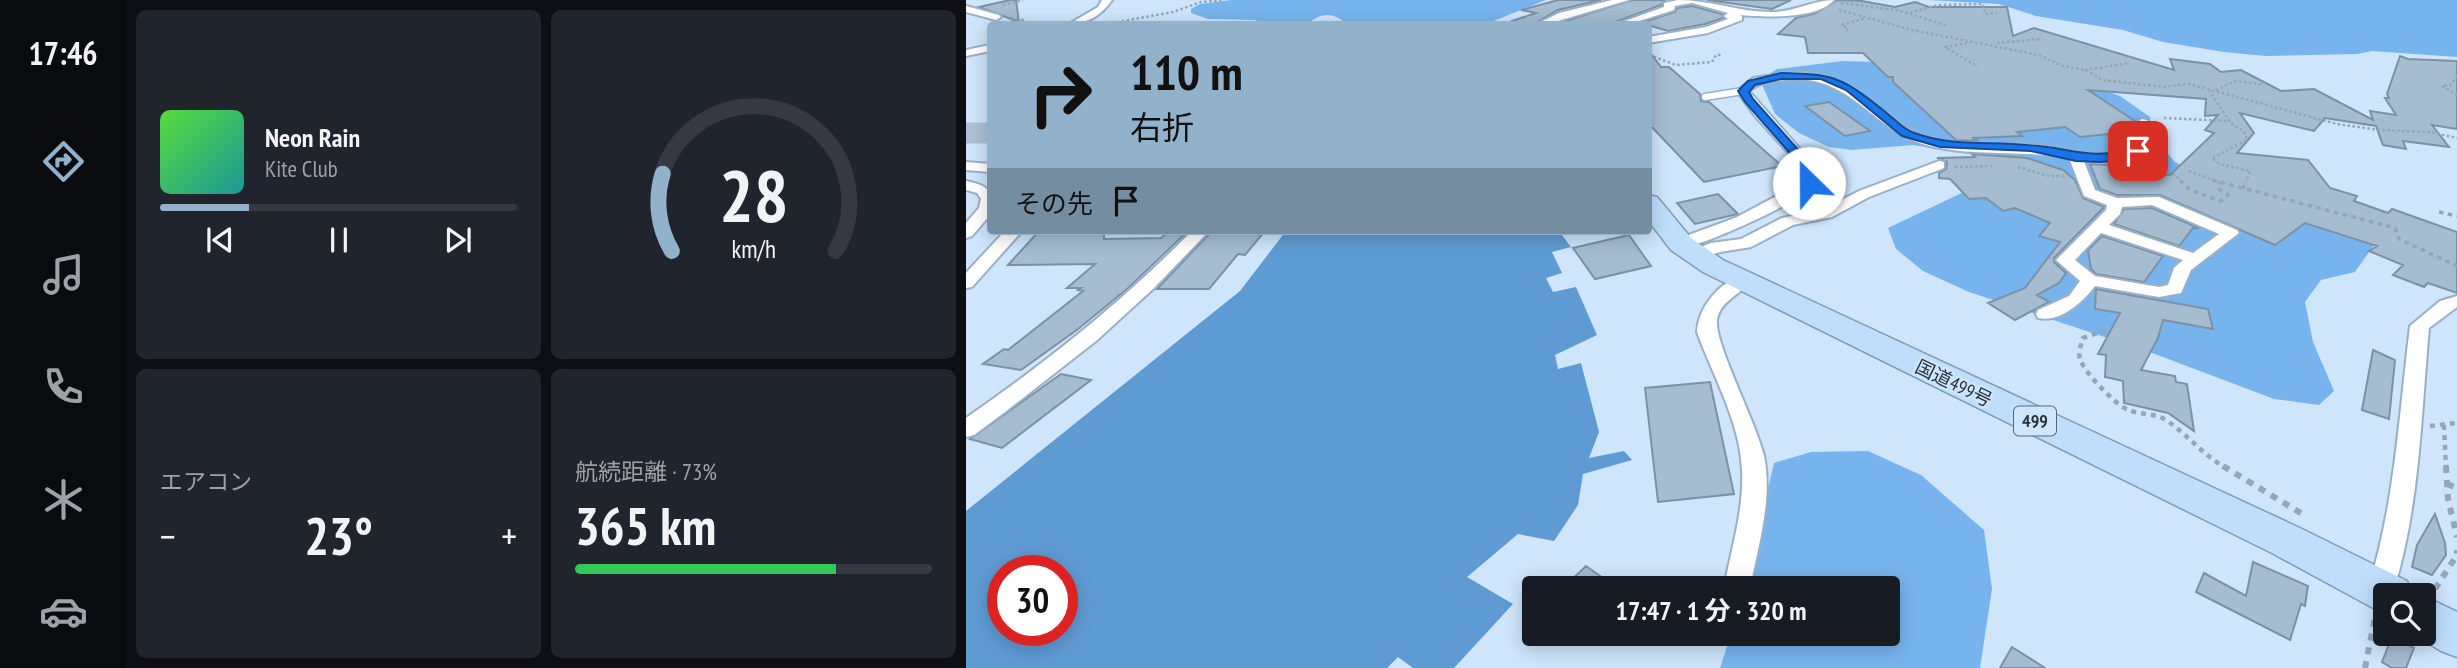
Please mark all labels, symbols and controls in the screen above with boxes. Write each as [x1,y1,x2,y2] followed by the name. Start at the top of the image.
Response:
[28,32,98,74] text: 17:46
[1130,40,1243,104] text: 110 m
[1015,49,1106,140] icon: right
[1130,106,1194,148] text: 右折
[265,121,360,154] text: Neon Rain
[2108,121,2168,181] pin
[2119,132,2157,170] icon: arrive
[39,137,88,186] icon: directions
[1772,146,1846,220] position arrow
[719,147,788,241] text: 28
[265,154,338,183] text: Kite Club
[1107,182,1145,220] icon: arrive
[1015,187,1093,220] text: その先
[201,221,239,259] icon: previous
[320,221,358,259] icon: pause
[439,221,477,259] icon: next
[731,233,776,265] text: km/h
[39,250,88,299] icon: music
[1912,354,1996,412] street label: 国道499号
[39,362,88,411] icon: phone
[2014,407,2056,436] road number: 499
[575,457,717,486] text: 航続距離 · 73%
[160,467,252,496] text: エアコン
[39,475,88,524] icon: climate
[575,492,716,559] text: 365 km
[304,502,373,569] text: 23°
[160,511,176,560] text: −
[501,511,517,560] text: +
[987,555,1078,646] speed limit sign: 30
[2373,583,2436,646] map controls
[2373,583,2436,646] button: search
[39,587,88,636] icon: car
[1615,594,1807,627] text: 17:47 · 1 分 · 320 m

